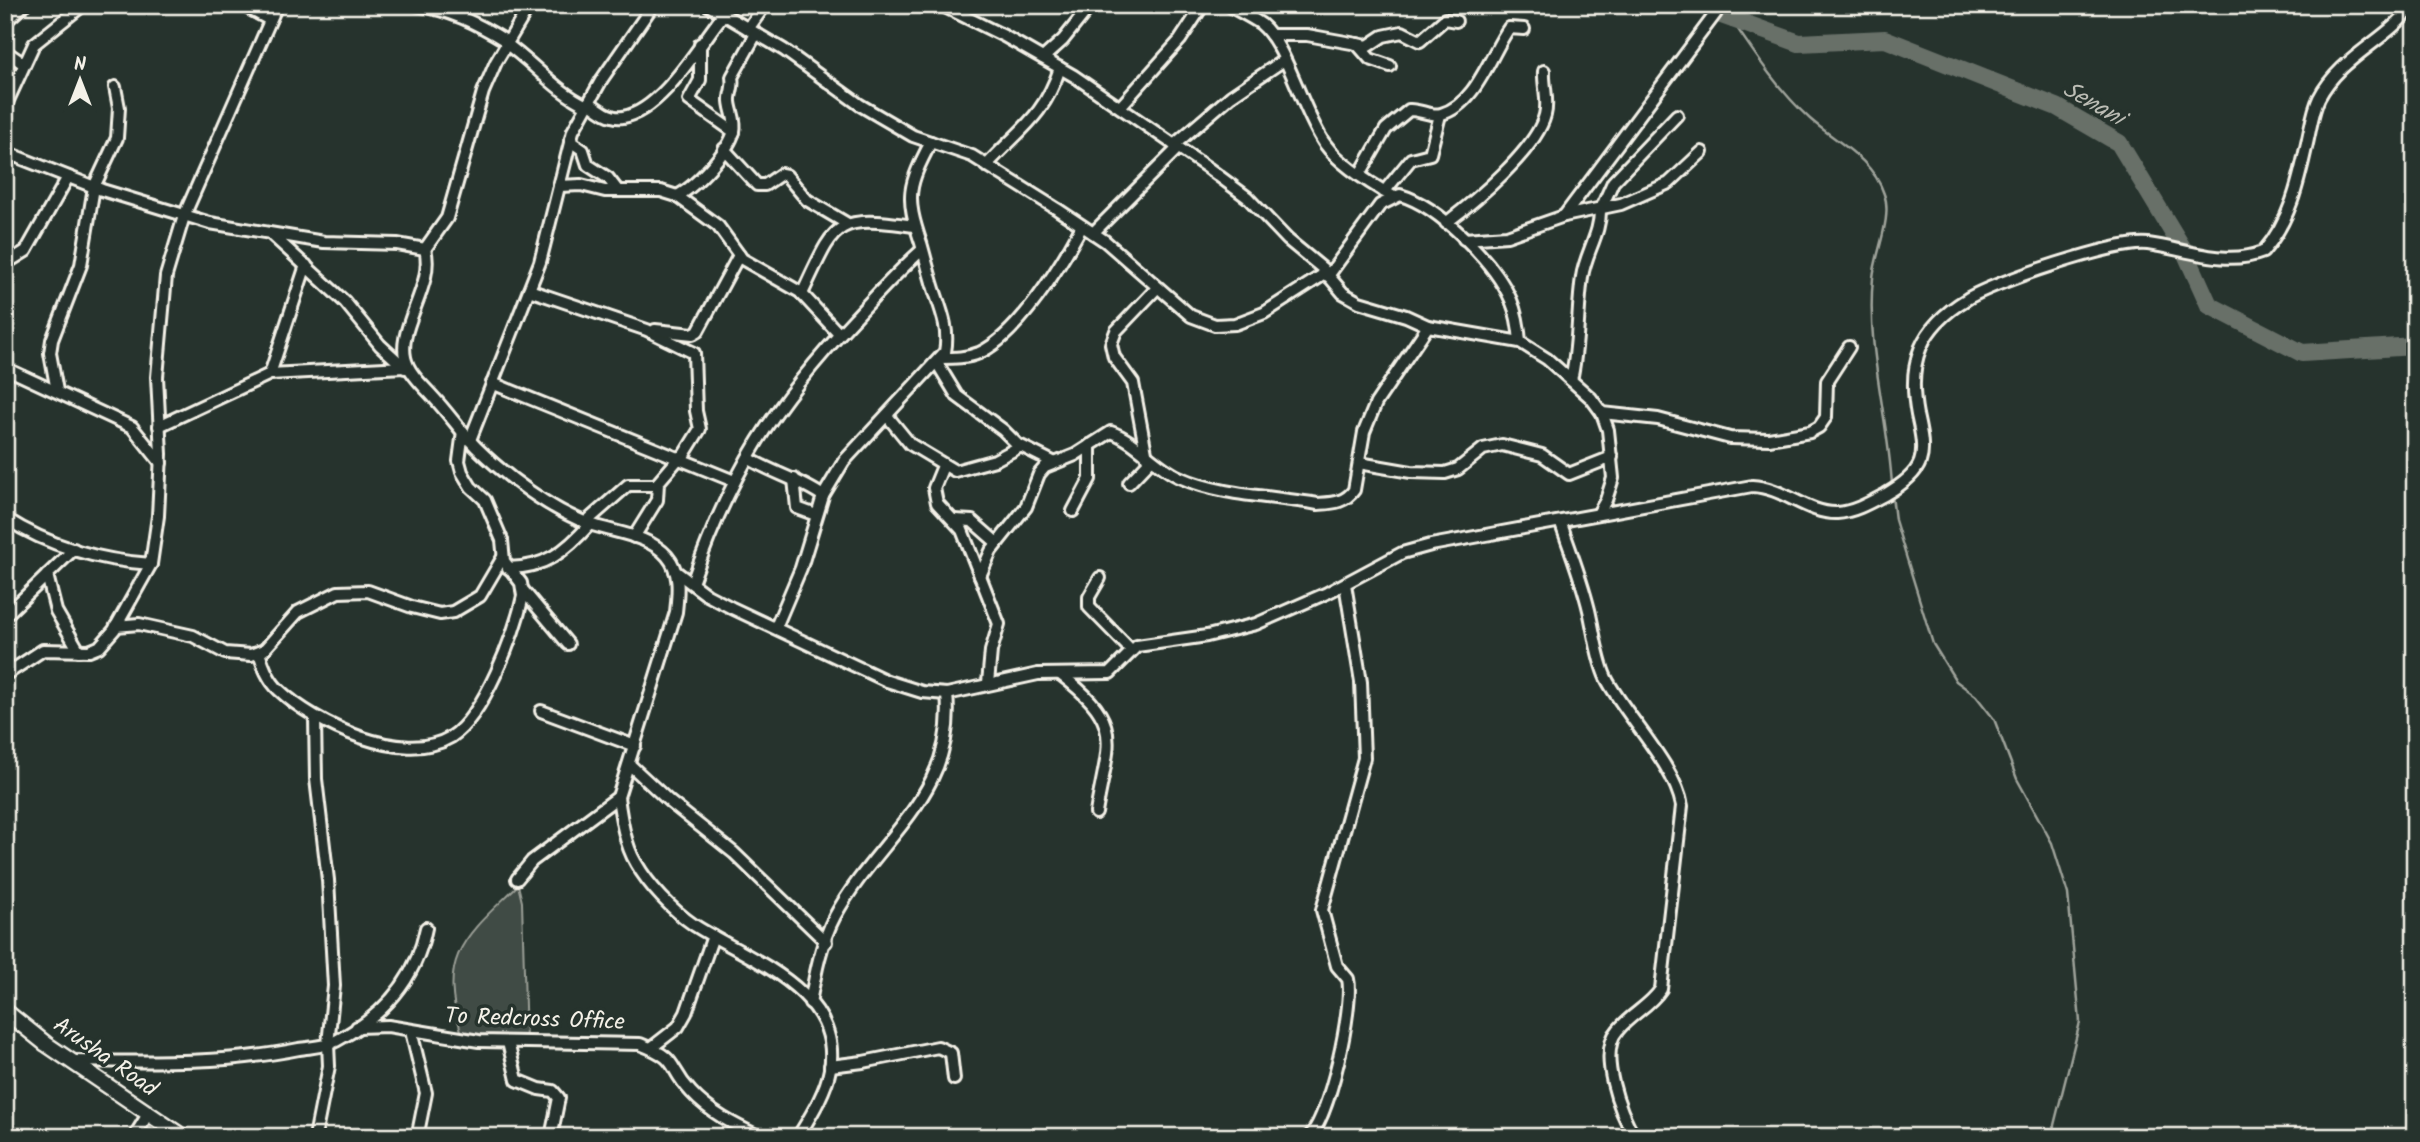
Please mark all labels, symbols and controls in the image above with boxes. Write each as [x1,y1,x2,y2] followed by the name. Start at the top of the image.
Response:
[46,46,116,116] north arrow
[74,50,86,80] text: N
[2055,71,2136,140] water label: Senani
[444,999,625,1041] street label: To Redcross Office
[45,1008,165,1107] street label: Arusha Road

